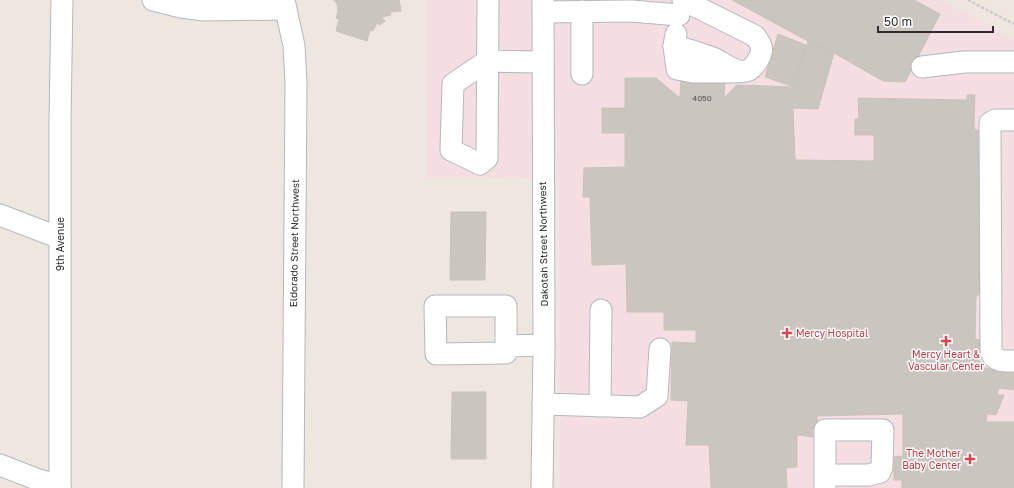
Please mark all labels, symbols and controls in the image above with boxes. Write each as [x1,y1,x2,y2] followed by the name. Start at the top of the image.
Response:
[878,8,993,34] scale bar
[884,14,912,29] text: 50 m
[692,93,712,103] house number: 4050
[287,179,301,307] street label: Eldorado Street Northwest
[536,181,550,307] street label: Dakotah Street Northwest
[54,217,66,271] street label: 9th Avenue
[781,327,793,339] marker: Mercy Hospital
[796,327,868,339] place label: Mercy Hospital
[940,335,952,347] marker: Mercy Heart & Vascular Center
[908,348,984,372] place label: Mercy Heart & Vascular Center
[902,447,961,471] place label: The Mother Baby Center
[964,453,976,465] marker: The Mother Baby Center

